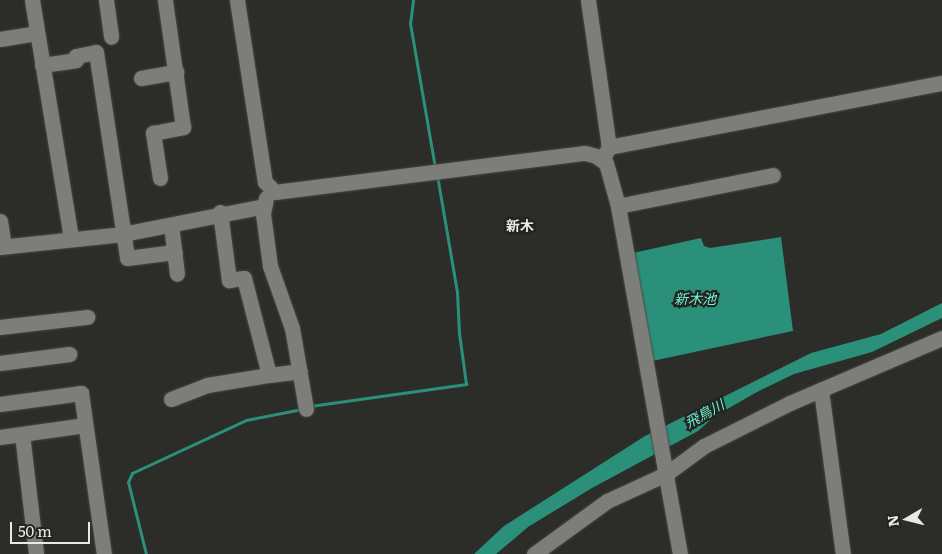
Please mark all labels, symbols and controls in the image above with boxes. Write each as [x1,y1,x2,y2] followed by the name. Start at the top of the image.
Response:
[506,217,534,233] district label: 新木
[674,290,716,306] water label: 新木池
[682,395,726,431] water label: 飛鳥川
[882,494,932,544] north arrow
[12,512,92,544] scale bar
[881,514,903,528] text: N
[18,519,52,542] text: 50 m

